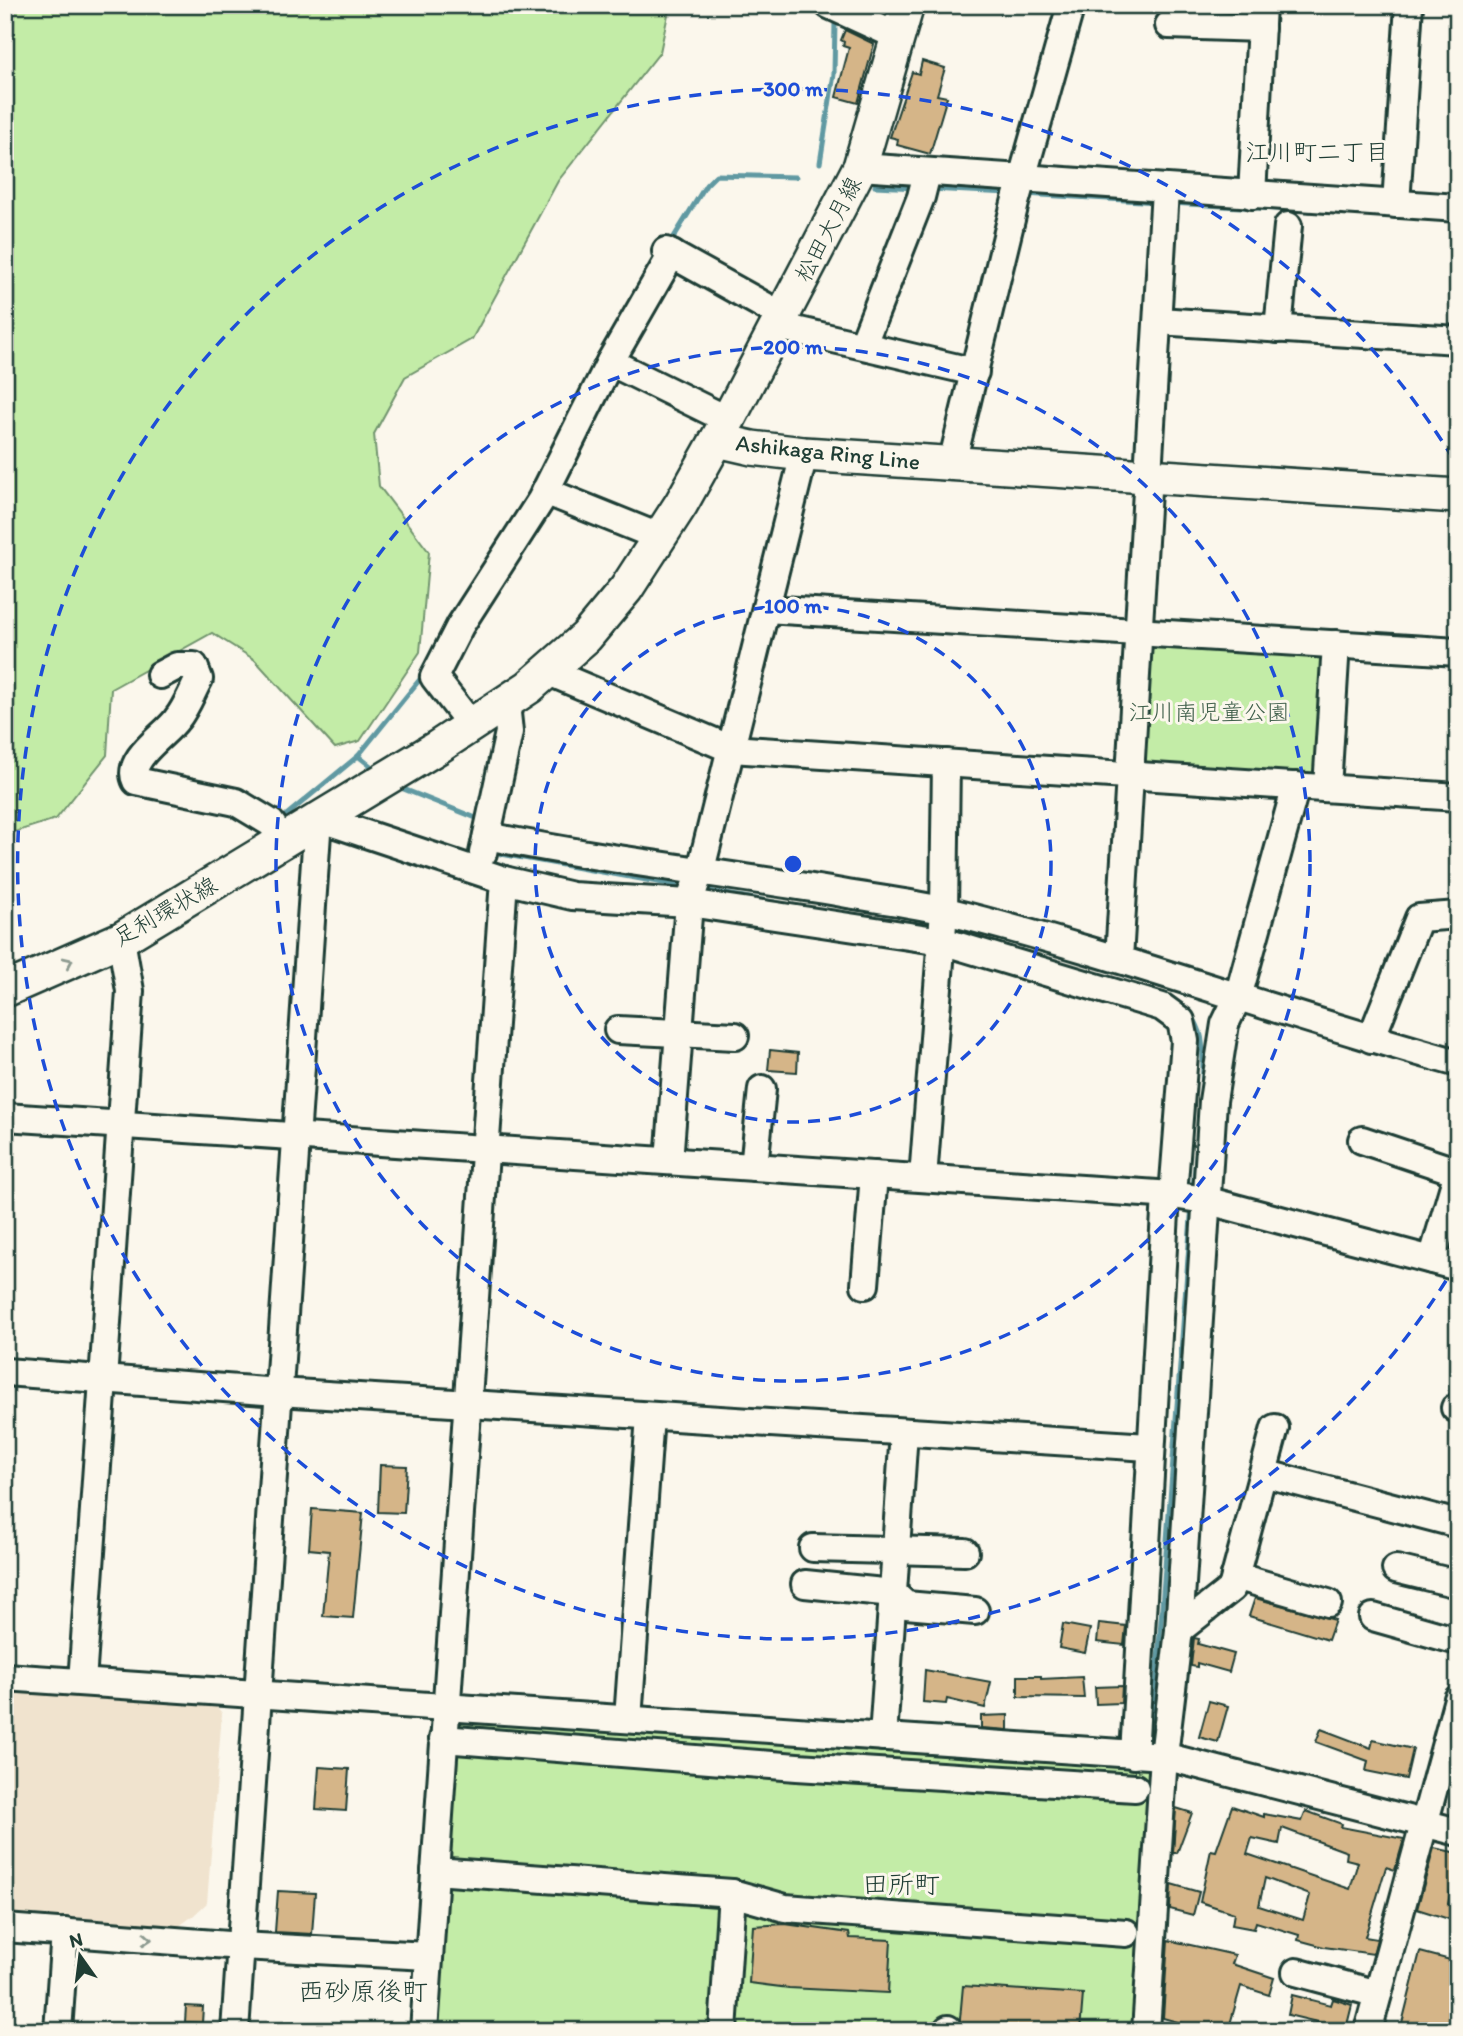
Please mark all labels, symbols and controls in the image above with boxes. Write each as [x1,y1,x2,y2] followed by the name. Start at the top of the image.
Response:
[763,76,823,101] text: 300 m
[1245,137,1389,166] district label: 江川町二丁目
[789,172,867,286] street label: 松田大月線
[763,334,823,359] text: 200 m
[734,428,922,476] street label: Ashikaga Ring Line
[764,593,822,618] text: 100 m
[1129,698,1290,726] park label: 江川南児童公園
[781,852,805,876] centre of rings
[108,870,222,952] street label: 足利環状線
[60,956,73,970] one-way arrow
[862,1868,940,1900] district label: 田所町
[46,1920,116,1990] north arrow
[67,1927,85,1953] text: N
[141,1931,152,1946] one-way arrow
[298,1975,428,2007] district label: 西砂原後町

